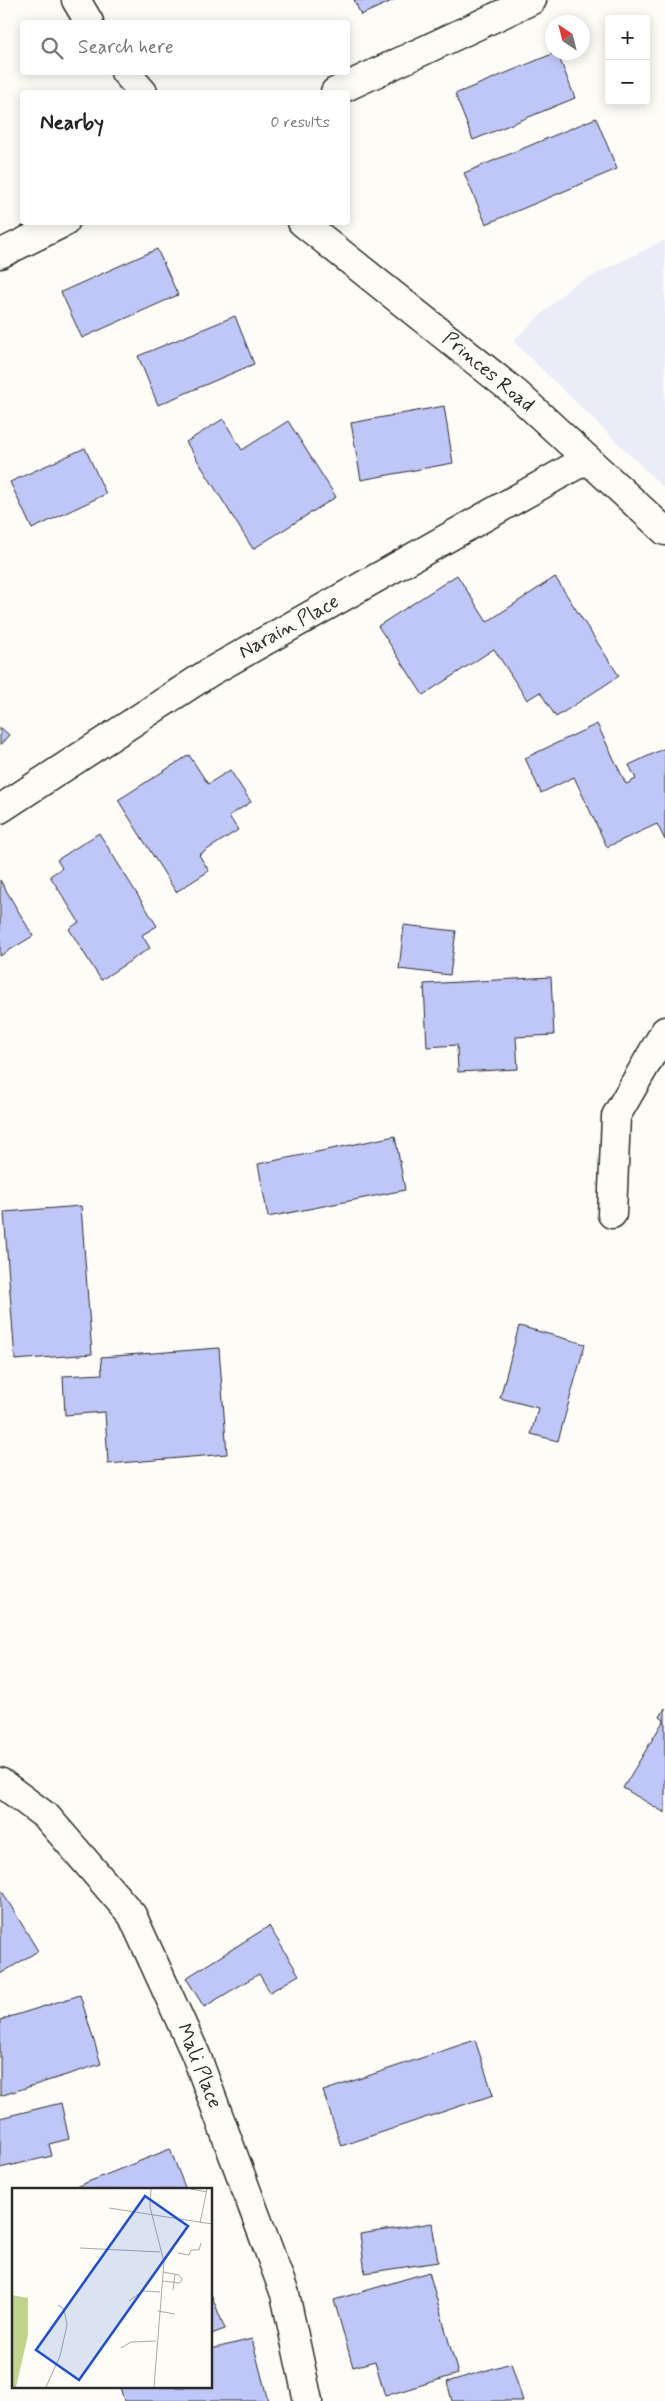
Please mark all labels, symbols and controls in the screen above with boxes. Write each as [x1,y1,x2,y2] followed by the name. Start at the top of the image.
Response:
[545,15,590,60] north arrow
[605,15,650,105] map controls
[605,15,650,60] button: +
[20,20,350,75] search box
[38,34,66,62] icon: search
[78,35,174,60] text: Search here
[605,60,650,105] button: −
[40,109,104,137] text: Nearby
[270,112,330,133] text: 0 results
[436,326,540,418] street label: Princes Road
[234,588,344,666] street label: Narain Place
[170,2020,228,2112] street label: Mali Place
[12,2188,212,2388] inset map

